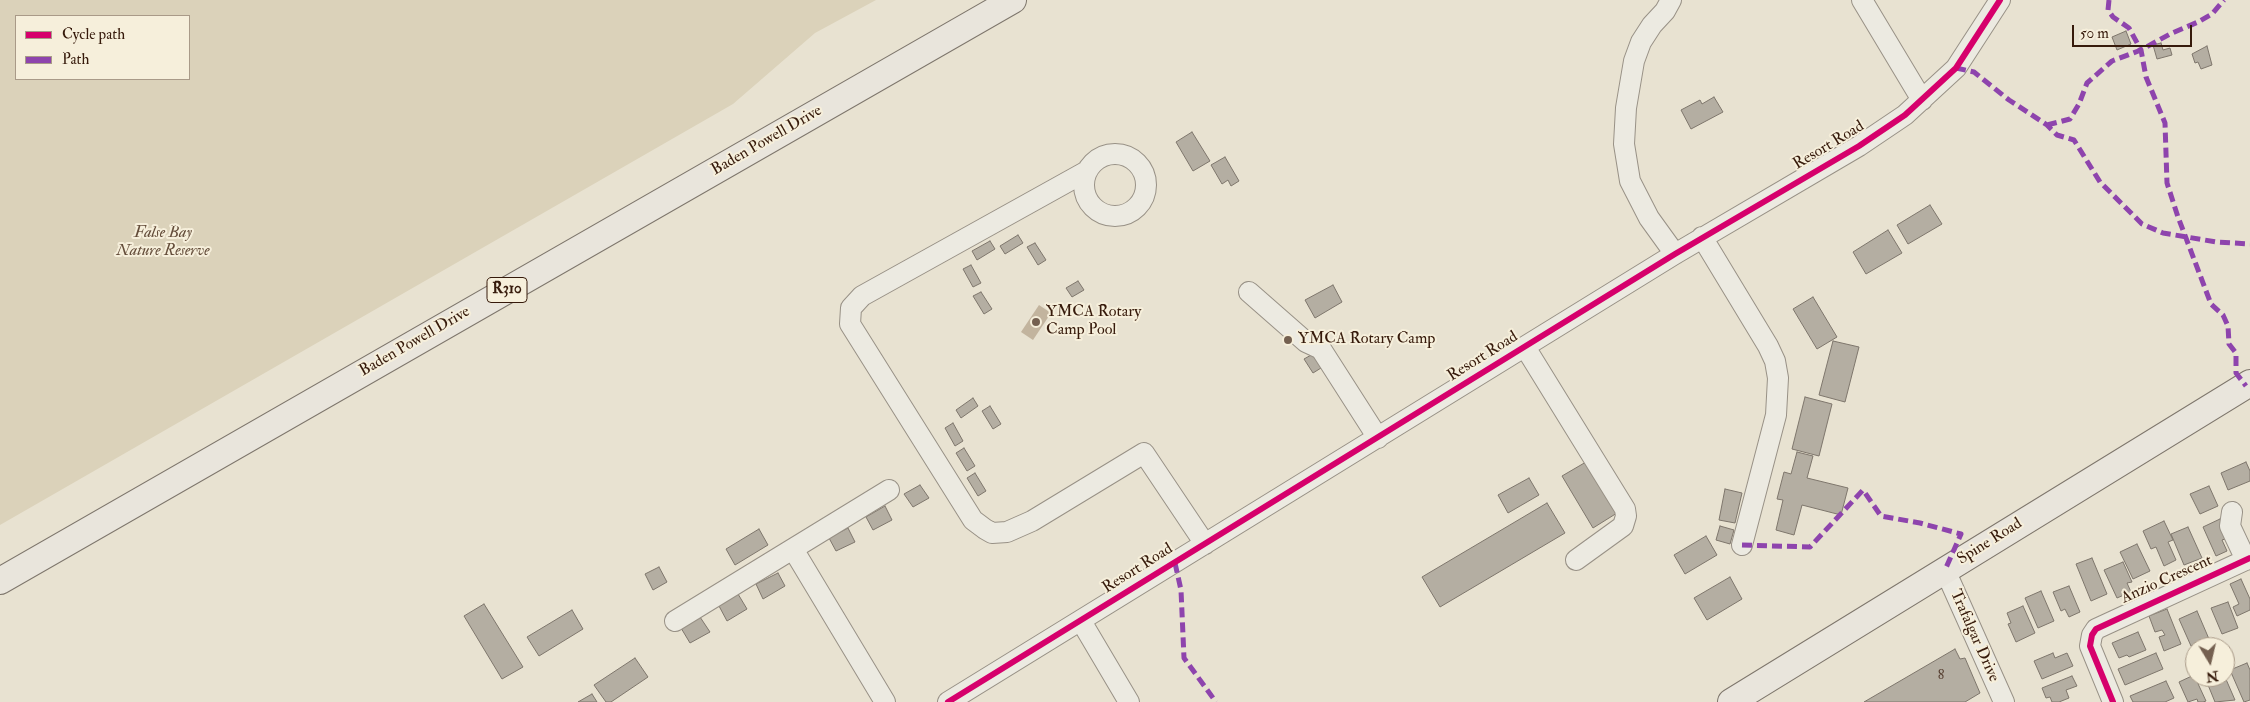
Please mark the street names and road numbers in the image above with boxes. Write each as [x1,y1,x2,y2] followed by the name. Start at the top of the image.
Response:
[708,102,826,180] street label: Baden Powell Drive
[1790,117,1868,175] street label: Resort Road
[487,278,527,302] road number: R310
[356,303,474,381] street label: Baden Powell Drive
[1444,328,1522,386] street label: Resort Road
[1954,515,2026,569] street label: Spine Road
[1099,540,1177,598] street label: Resort Road
[2119,551,2215,609] street label: Anzio Crescent
[1945,587,2003,685] street label: Trafalgar Drive

